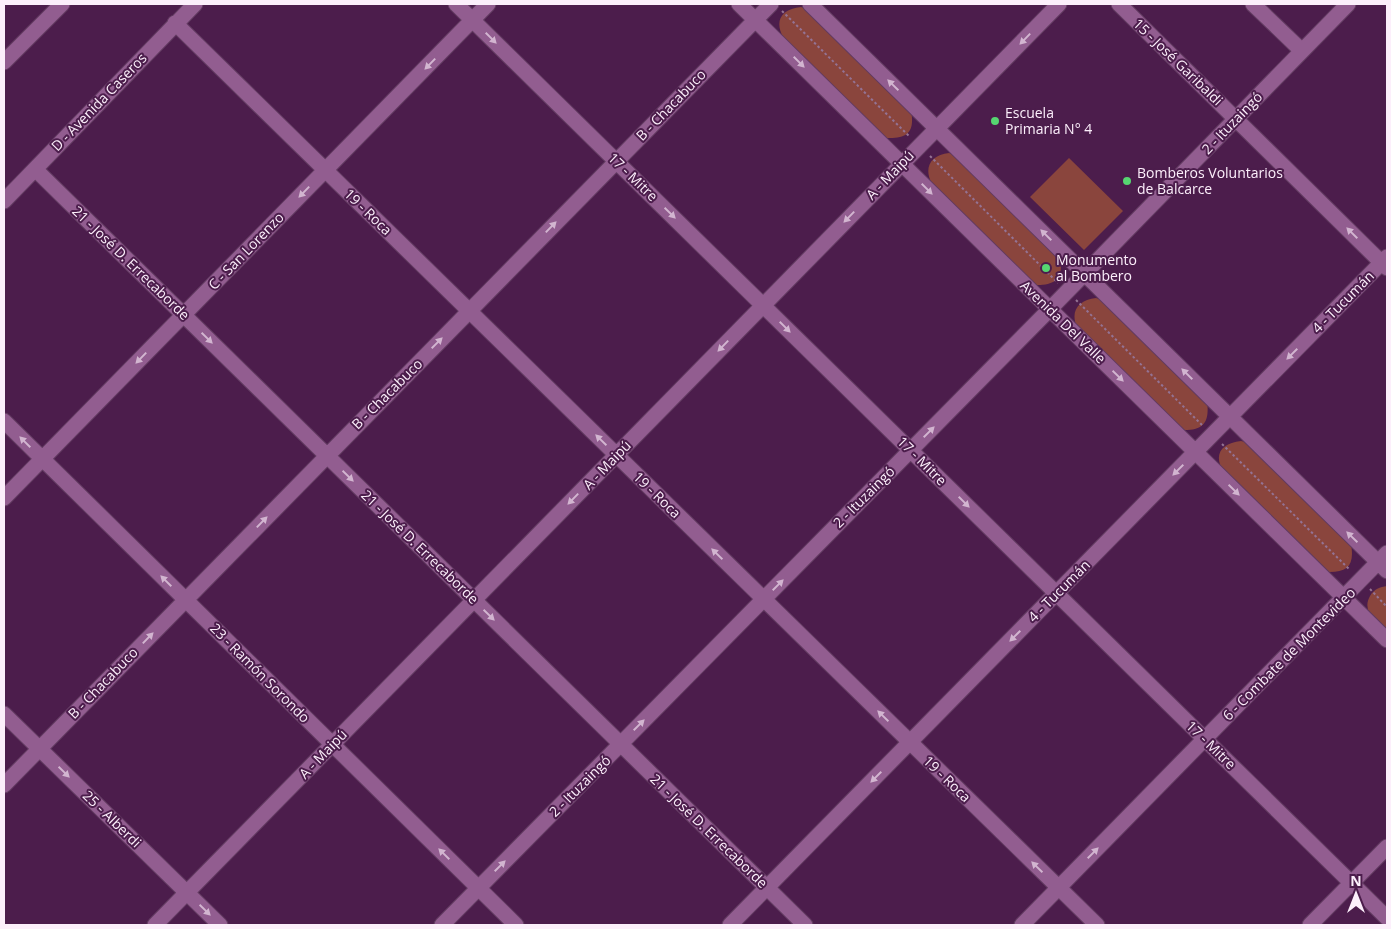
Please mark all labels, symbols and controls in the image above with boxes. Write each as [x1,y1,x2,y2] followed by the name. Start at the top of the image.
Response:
[1130,14,1227,109] street label: 15 - José Garibaldi
[485,32,497,44] one-way arrow
[1019,32,1031,44] one-way arrow
[47,48,151,155] street label: D - Avenida Caseros
[793,56,805,68] one-way arrow
[424,57,436,69] one-way arrow
[632,65,710,145] street label: B - Chacabuco
[887,79,899,91] one-way arrow
[1197,87,1266,158] street label: 2 - Ituzaingó
[1005,103,1092,138] place label: Escuela Primaria N° 4
[989,115,1001,127] marker: Escuela Primaria N° 4
[861,146,918,203] street label: A - Maipú
[604,148,663,205] street label: 17 - Mitre
[1137,163,1283,198] place label: Bomberos Voluntarios de Balcarce
[1121,175,1133,187] marker: Bomberos Voluntarios de Balcarce
[921,182,933,194] one-way arrow
[340,184,396,239] street label: 19 - Roca
[298,186,310,198] one-way arrow
[69,202,194,324] street label: 21 - José D. Errecaborde
[663,207,675,219] one-way arrow
[204,208,288,294] street label: C - San Lorenzo
[844,211,856,223] one-way arrow
[545,222,557,234] one-way arrow
[1347,227,1359,239] one-way arrow
[1040,230,1052,242] one-way arrow
[1056,250,1137,285] place label: Monumento al Bombero
[1040,262,1052,274] marker: Monumento al Bombero
[1307,266,1378,337] street label: 4 - Tucumán
[1016,276,1110,367] street label: Avenida Del Valle
[779,321,791,333] one-way arrow
[201,332,213,344] one-way arrow
[431,337,443,349] one-way arrow
[718,339,730,351] one-way arrow
[1286,348,1298,360] one-way arrow
[135,352,147,364] one-way arrow
[347,354,426,433] street label: B - Chacabuco
[1181,368,1193,380] one-way arrow
[1112,370,1124,382] one-way arrow
[923,426,935,438] one-way arrow
[894,432,951,490] street label: 17 - Mitre
[595,434,607,446] one-way arrow
[19,436,31,448] one-way arrow
[578,436,635,493] street label: A - Maipú
[829,462,899,532] street label: 2 - Ituzaingó
[1172,464,1184,476] one-way arrow
[629,467,685,522] street label: 19 - Roca
[342,470,354,482] one-way arrow
[1228,484,1240,496] one-way arrow
[358,486,483,608] street label: 21 - José D. Errecaborde
[567,493,579,505] one-way arrow
[958,496,970,508] one-way arrow
[256,516,268,528] one-way arrow
[1347,531,1359,543] one-way arrow
[711,548,723,560] one-way arrow
[1023,555,1094,626] street label: 4 - Tucumán
[160,575,172,587] one-way arrow
[772,579,784,591] one-way arrow
[1218,583,1359,724] street label: 6 - Combate de Montevideo
[483,609,495,621] one-way arrow
[206,619,314,727] street label: 23 - Ramón Sorondo
[1009,630,1021,642] one-way arrow
[142,632,154,644] one-way arrow
[64,643,142,723] street label: B - Chacabuco
[878,710,890,722] one-way arrow
[1182,716,1241,773] street label: 17 - Mitre
[633,719,645,731] one-way arrow
[294,725,351,782] street label: A - Maipú
[545,751,615,821] street label: 2 - Ituzaingó
[919,751,975,806] street label: 19 - Roca
[57,766,69,778] one-way arrow
[647,770,772,892] street label: 21 - José D. Errecaborde
[870,771,882,783] one-way arrow
[79,786,146,851] street label: 25 - Alberdi
[1087,847,1099,859] one-way arrow
[438,848,450,860] one-way arrow
[494,860,506,872] one-way arrow
[1031,861,1043,873] one-way arrow
[1331,869,1381,919] north arrow
[1350,871,1362,890] text: N
[199,904,211,916] one-way arrow

